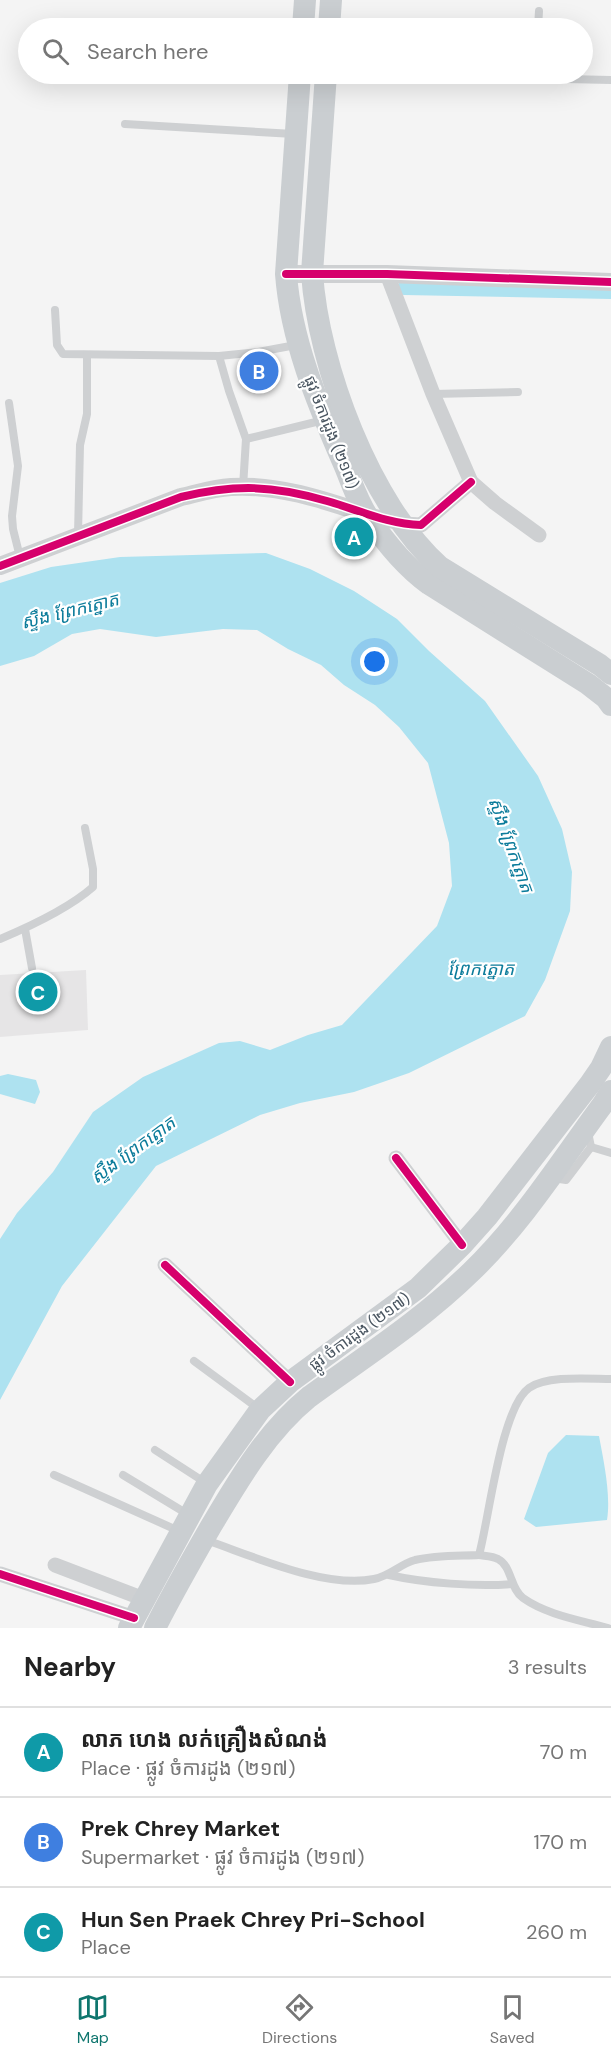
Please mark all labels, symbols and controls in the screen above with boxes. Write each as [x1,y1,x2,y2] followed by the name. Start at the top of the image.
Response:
[18,18,593,84] search box
[39,35,72,68] icon: search
[87,37,208,66] text: Search here
[240,348,278,394] pin: B
[296,373,364,493] street label: ផ្លូវ ចំការដូង (២១៧)
[334,514,374,560] pin: A
[19,587,123,635] water label: ស្ទឹង ព្រែកត្នោត
[360,647,389,676] your location
[483,794,540,897] water label: ស្ទឹង ព្រែកត្នោត
[448,957,516,981] water label: ព្រែកត្នោត
[18,970,57,1014] pin: C
[86,1110,182,1189] water label: ស្ទឹង ព្រែកត្នោត
[305,1288,416,1378] street label: ផ្លូវ ចំការដូង (២១៧)
[24,1650,116,1684] text: Nearby
[508,1654,587,1680] text: 3 results
[81,1725,328,1754] text: លាភ ហេង លក់គ្រឿងសំណង់
[36,1739,51,1765] text: A
[540,1739,587,1765] text: 70 m
[81,1755,295,1781] text: Place · ផ្លូវ ចំការដូង (២១៧)
[81,1814,280,1843] text: Prek Chrey Market
[37,1829,50,1855] text: B
[534,1829,587,1855] text: 170 m
[81,1844,364,1870] text: Supermarket · ផ្លូវ ចំការដូង (២១៧)
[81,1905,425,1934] text: Hun Sen Praek Chrey Pri-School
[36,1919,51,1945] text: C
[526,1919,587,1945] text: 260 m
[81,1934,131,1960] text: Place
[76,1991,109,2048] tab: Map
[262,1991,337,2048] tab: Directions
[490,1991,535,2048] tab: Saved

